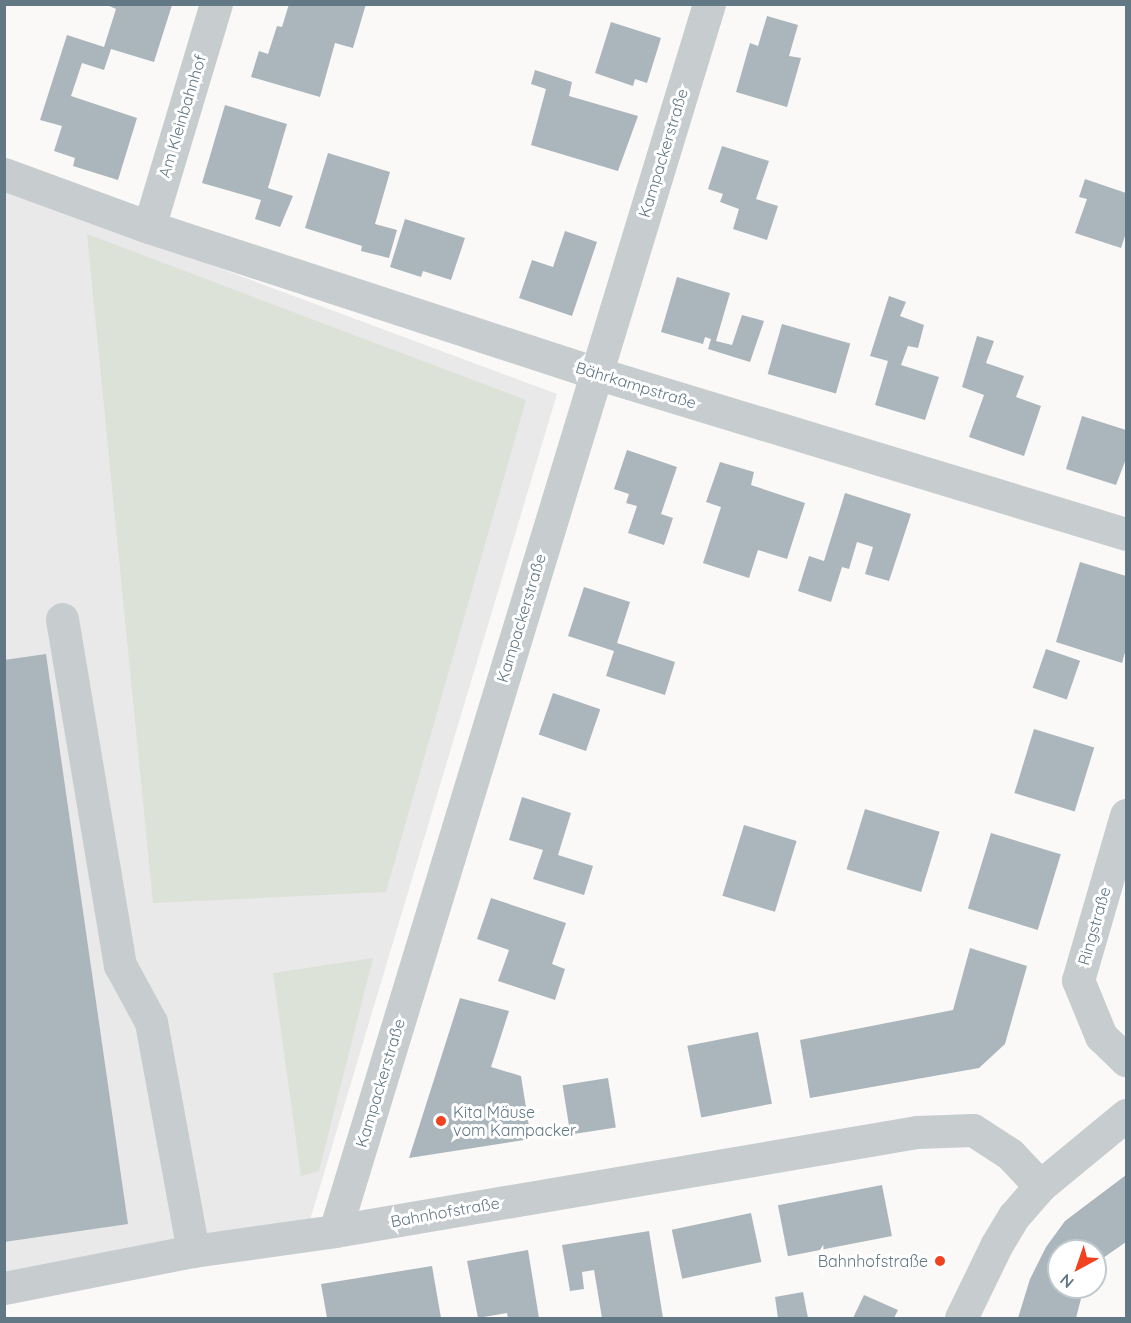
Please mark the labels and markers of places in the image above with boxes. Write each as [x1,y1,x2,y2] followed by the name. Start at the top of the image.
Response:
[453,1102,576,1140] place label: Kita Mäuse vom Kampacker
[434,1114,448,1128] marker: Kita Mäuse vom Kampacker
[818,1251,928,1271] place label: Bahnhofstraße
[933,1254,947,1268] marker: Bahnhofstraße

